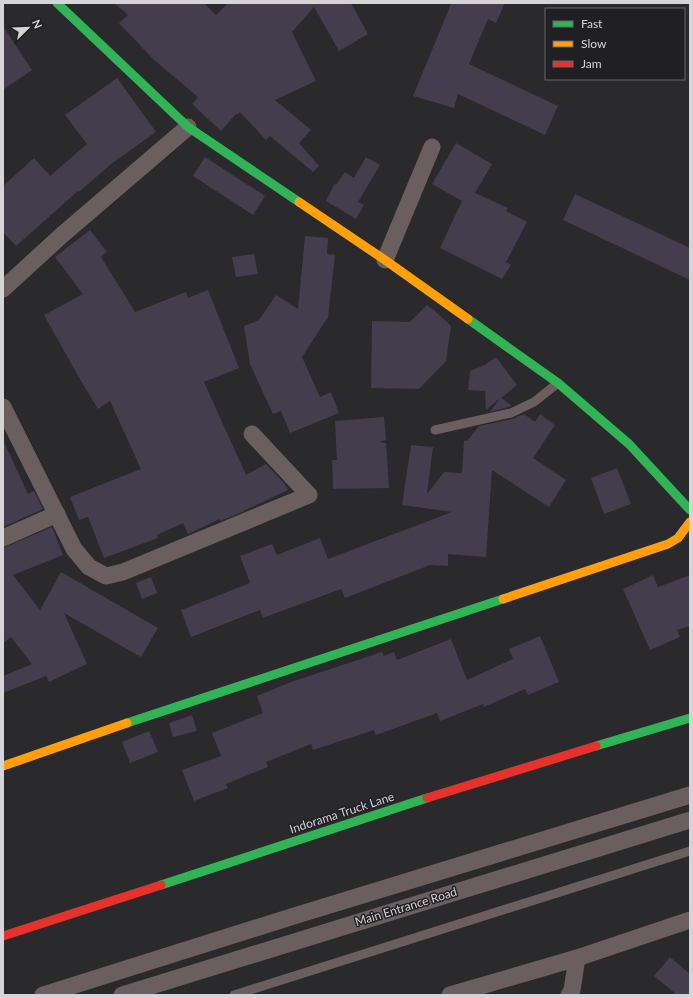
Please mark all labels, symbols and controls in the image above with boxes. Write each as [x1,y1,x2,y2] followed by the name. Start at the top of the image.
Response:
[8,8,48,48] north arrow
[545,8,685,80] legend
[581,16,603,31] text: Fast
[30,17,45,30] text: N
[581,36,607,51] text: Slow
[581,56,602,71] text: Jam
[288,789,396,837] street label: Indorama Truck Lane
[353,884,459,929] street label: Main Entrance Road

